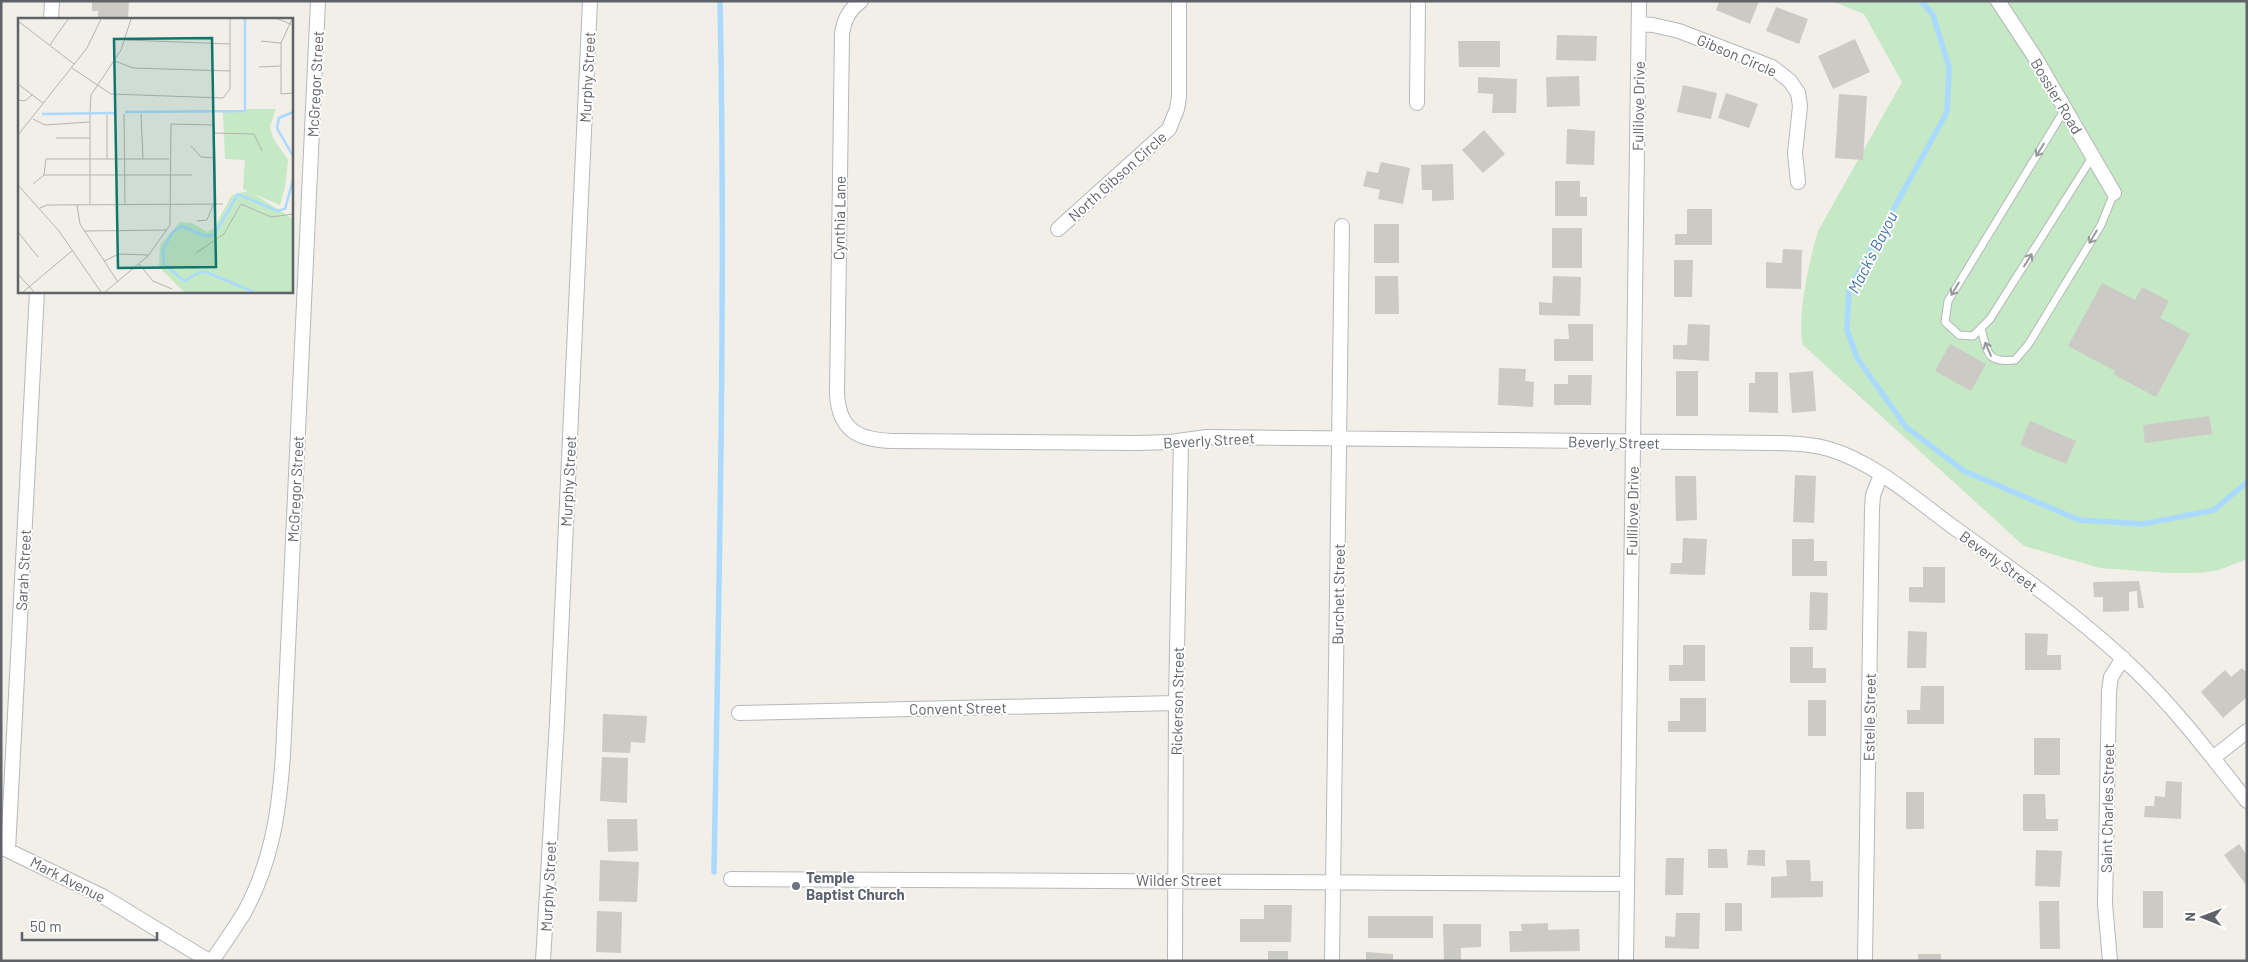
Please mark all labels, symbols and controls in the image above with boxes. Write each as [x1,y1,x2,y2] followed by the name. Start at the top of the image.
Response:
[18,18,292,292] inset map
[303,30,327,138] street label: McGregor Street
[1694,30,1780,80] street label: Gibson Circle
[576,31,598,123] street label: Murphy Street
[2027,55,2087,137] street label: Bossier Road
[1628,61,1648,151] street label: Fullilove Drive
[1064,127,1170,225] street label: North Gibson Circle
[2034,143,2044,157] one-way arrow
[829,176,849,260] street label: Cynthia Lane
[1843,208,1901,296] water label: Mack's Bayou
[2088,230,2099,244] one-way arrow
[2023,253,2033,267] one-way arrow
[1950,282,1960,296] one-way arrow
[1983,342,1992,357] one-way arrow
[1163,429,1255,451] street label: Beverly Street
[1568,432,1660,452] street label: Beverly Street
[283,435,307,543] street label: McGregor Street
[557,435,579,527] street label: Murphy Street
[1622,466,1642,556] street label: Fullilove Drive
[1957,527,2041,595] street label: Beverly Street
[12,529,34,611] street label: Sarah Street
[1328,543,1348,645] street label: Burchett Street
[1167,646,1187,756] street label: Rickerson Street
[1859,673,1879,761] street label: Estelle Street
[909,698,1007,718] street label: Convent Street
[2097,743,2117,873] street label: Saint Charles Street
[537,840,559,932] street label: Murphy Street
[27,852,109,906] street label: Mark Avenue
[806,868,905,903] place label: Temple Baptist Church
[1136,871,1222,889] street label: Wilder Street
[790,880,802,892] marker: Temple Baptist Church
[2178,892,2228,942] north arrow
[22,910,158,942] scale bar
[2181,912,2198,922] text: N
[30,917,62,935] text: 50 m

